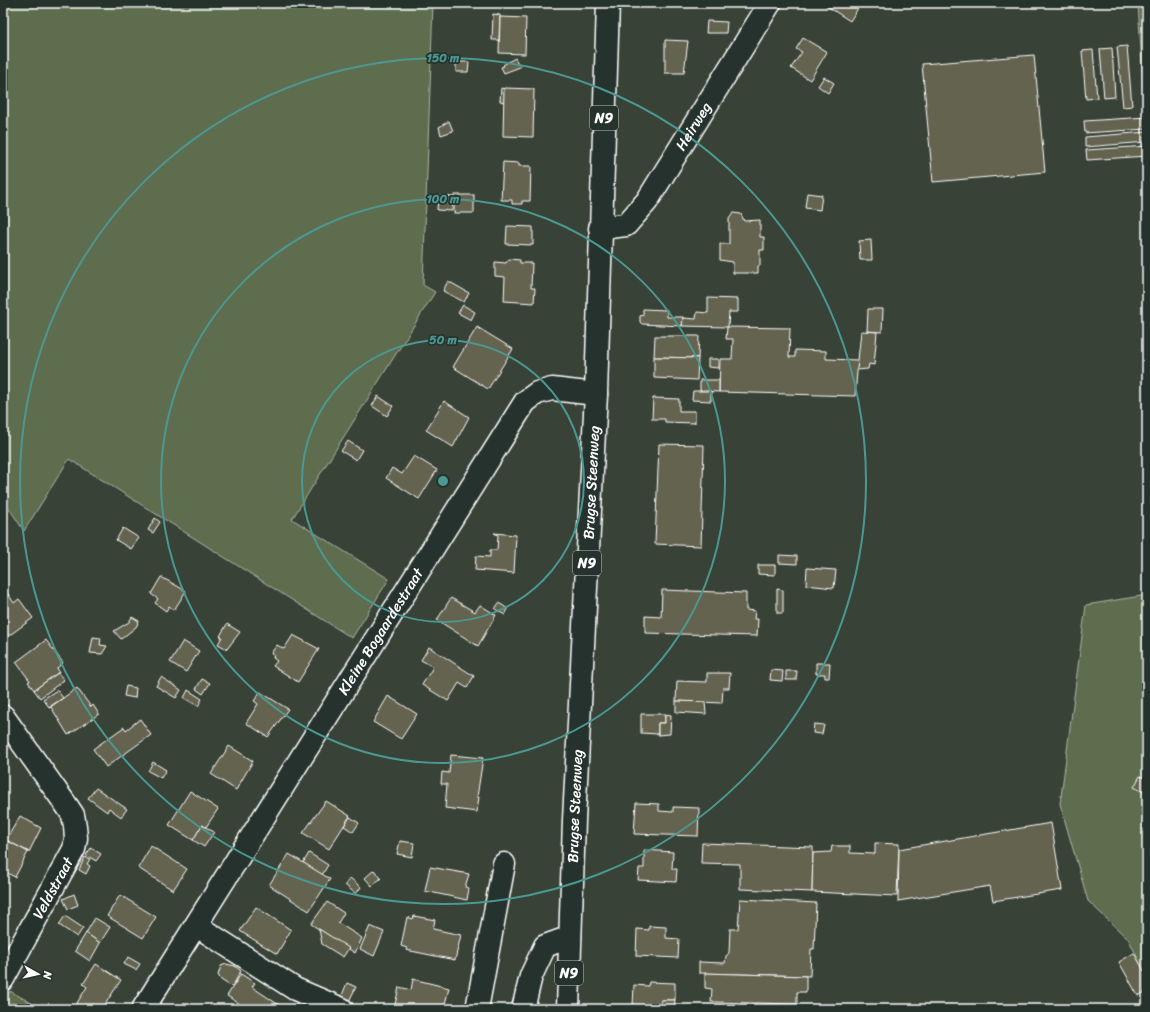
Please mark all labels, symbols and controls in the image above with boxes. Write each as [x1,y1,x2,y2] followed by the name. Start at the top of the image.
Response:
[427,47,460,69] text: 150 m
[668,97,719,156] street label: Heirweg
[590,106,618,130] road number: N9
[427,188,460,210] text: 100 m
[429,329,457,351] text: 50 m
[576,425,607,540] street label: Brugse Steenweg
[436,474,450,488] centre of rings
[573,551,601,575] road number: N9
[331,562,431,700] street label: Kleine Bogaardestraat
[560,748,591,863] street label: Brugse Steenweg
[25,851,81,924] street label: Veldstraat
[18,954,58,994] north arrow
[555,961,583,985] road number: N9
[37,969,57,981] text: N

